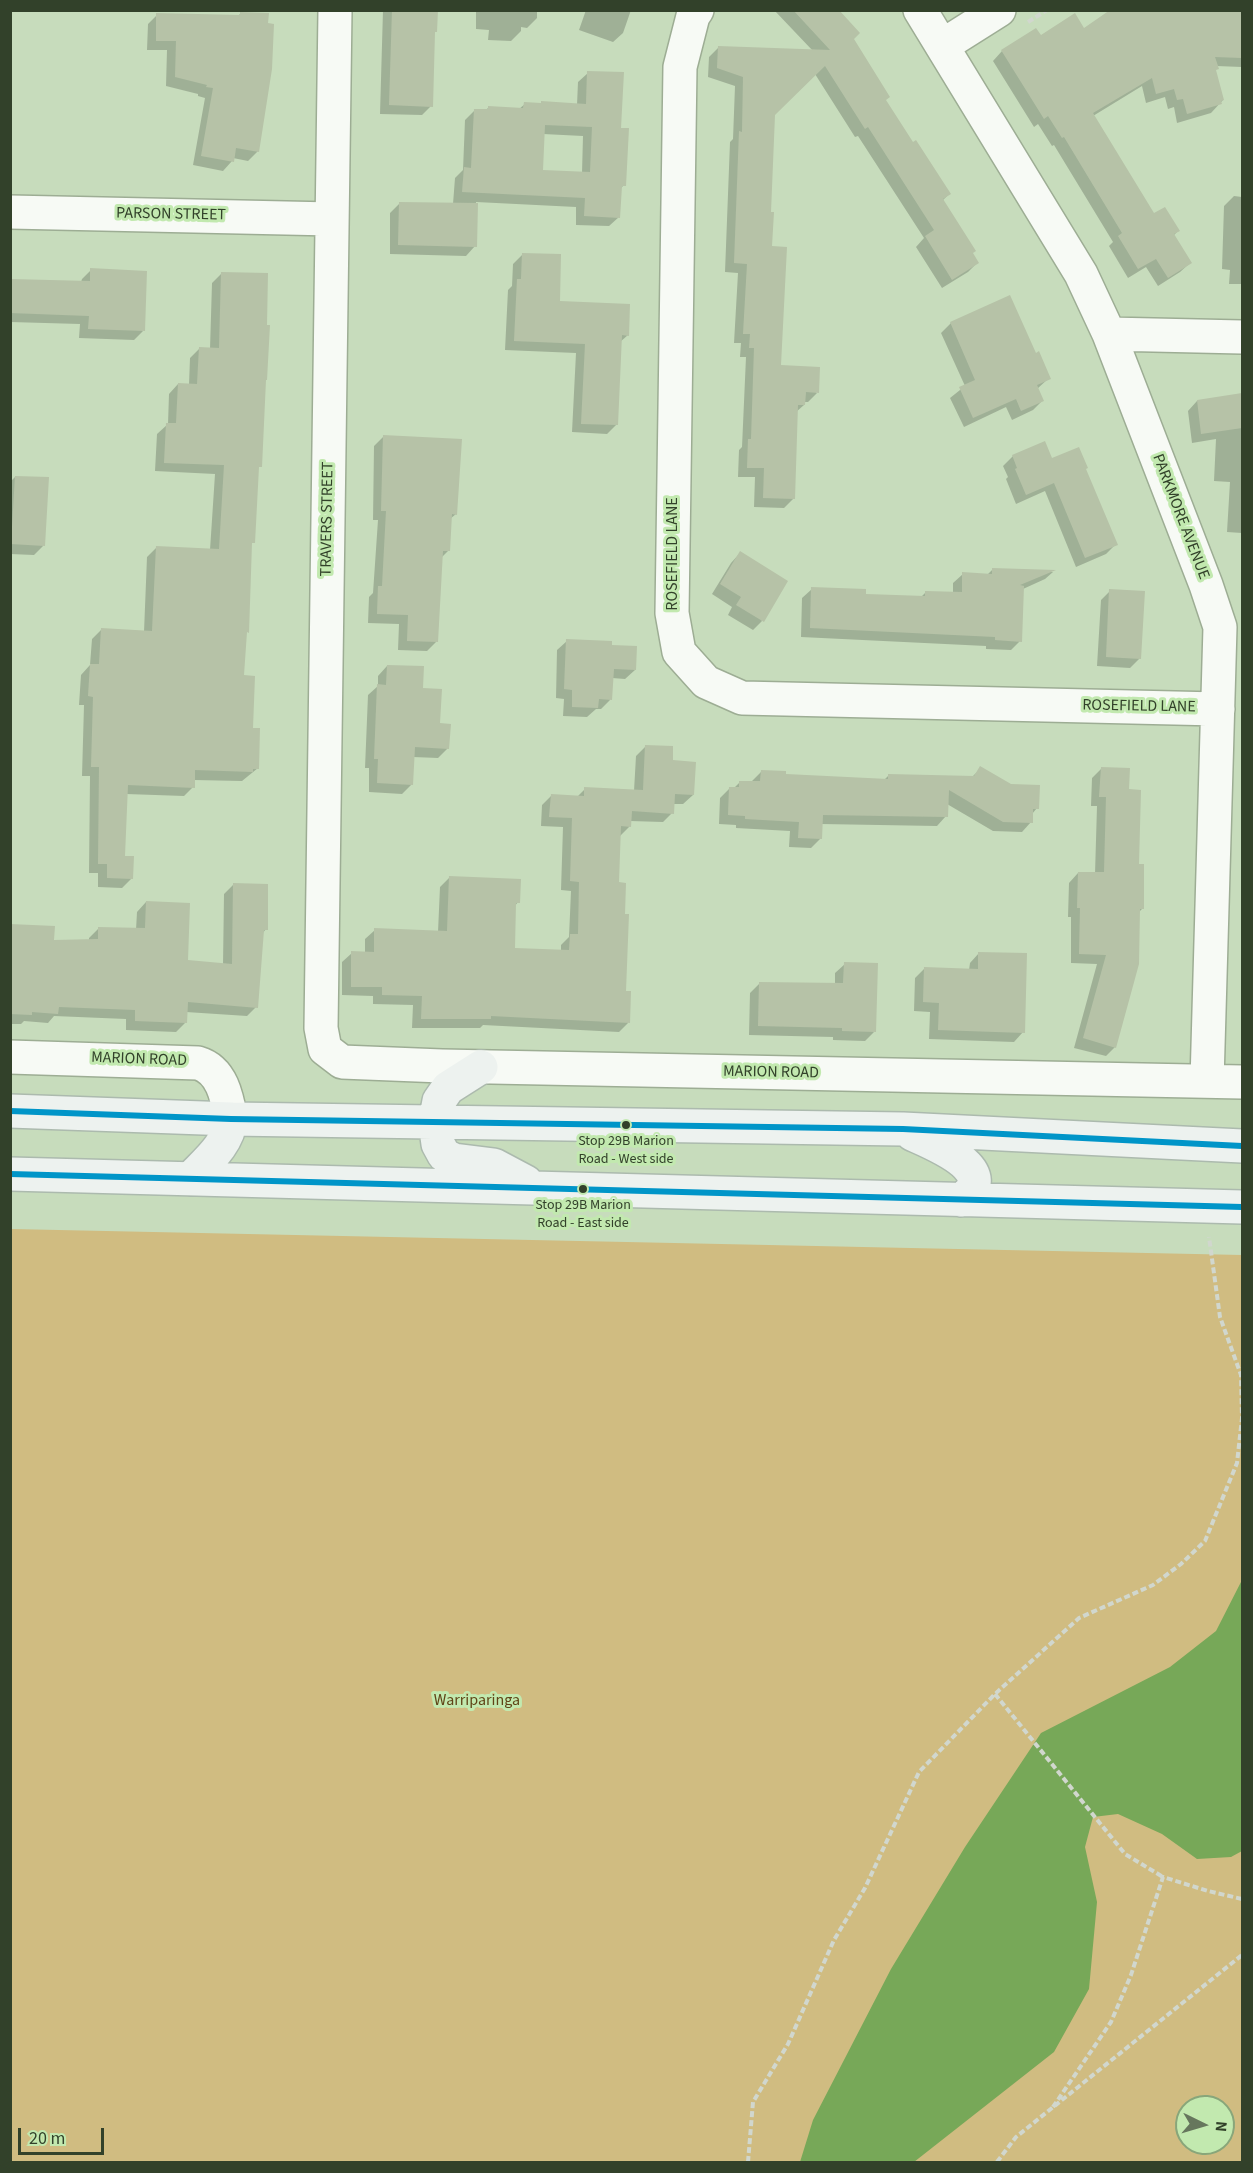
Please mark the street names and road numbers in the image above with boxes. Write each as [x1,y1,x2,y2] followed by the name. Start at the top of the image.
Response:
[116,204,226,226] street label: PARSON STREET
[1147,452,1213,582] street label: PARKMORE AVENUE
[317,461,339,577] street label: TRAVERS STREET
[663,497,683,611] street label: ROSEFIELD LANE
[1082,696,1196,718] street label: ROSEFIELD LANE
[91,1049,187,1071] street label: MARION ROAD
[723,1063,819,1083] street label: MARION ROAD

